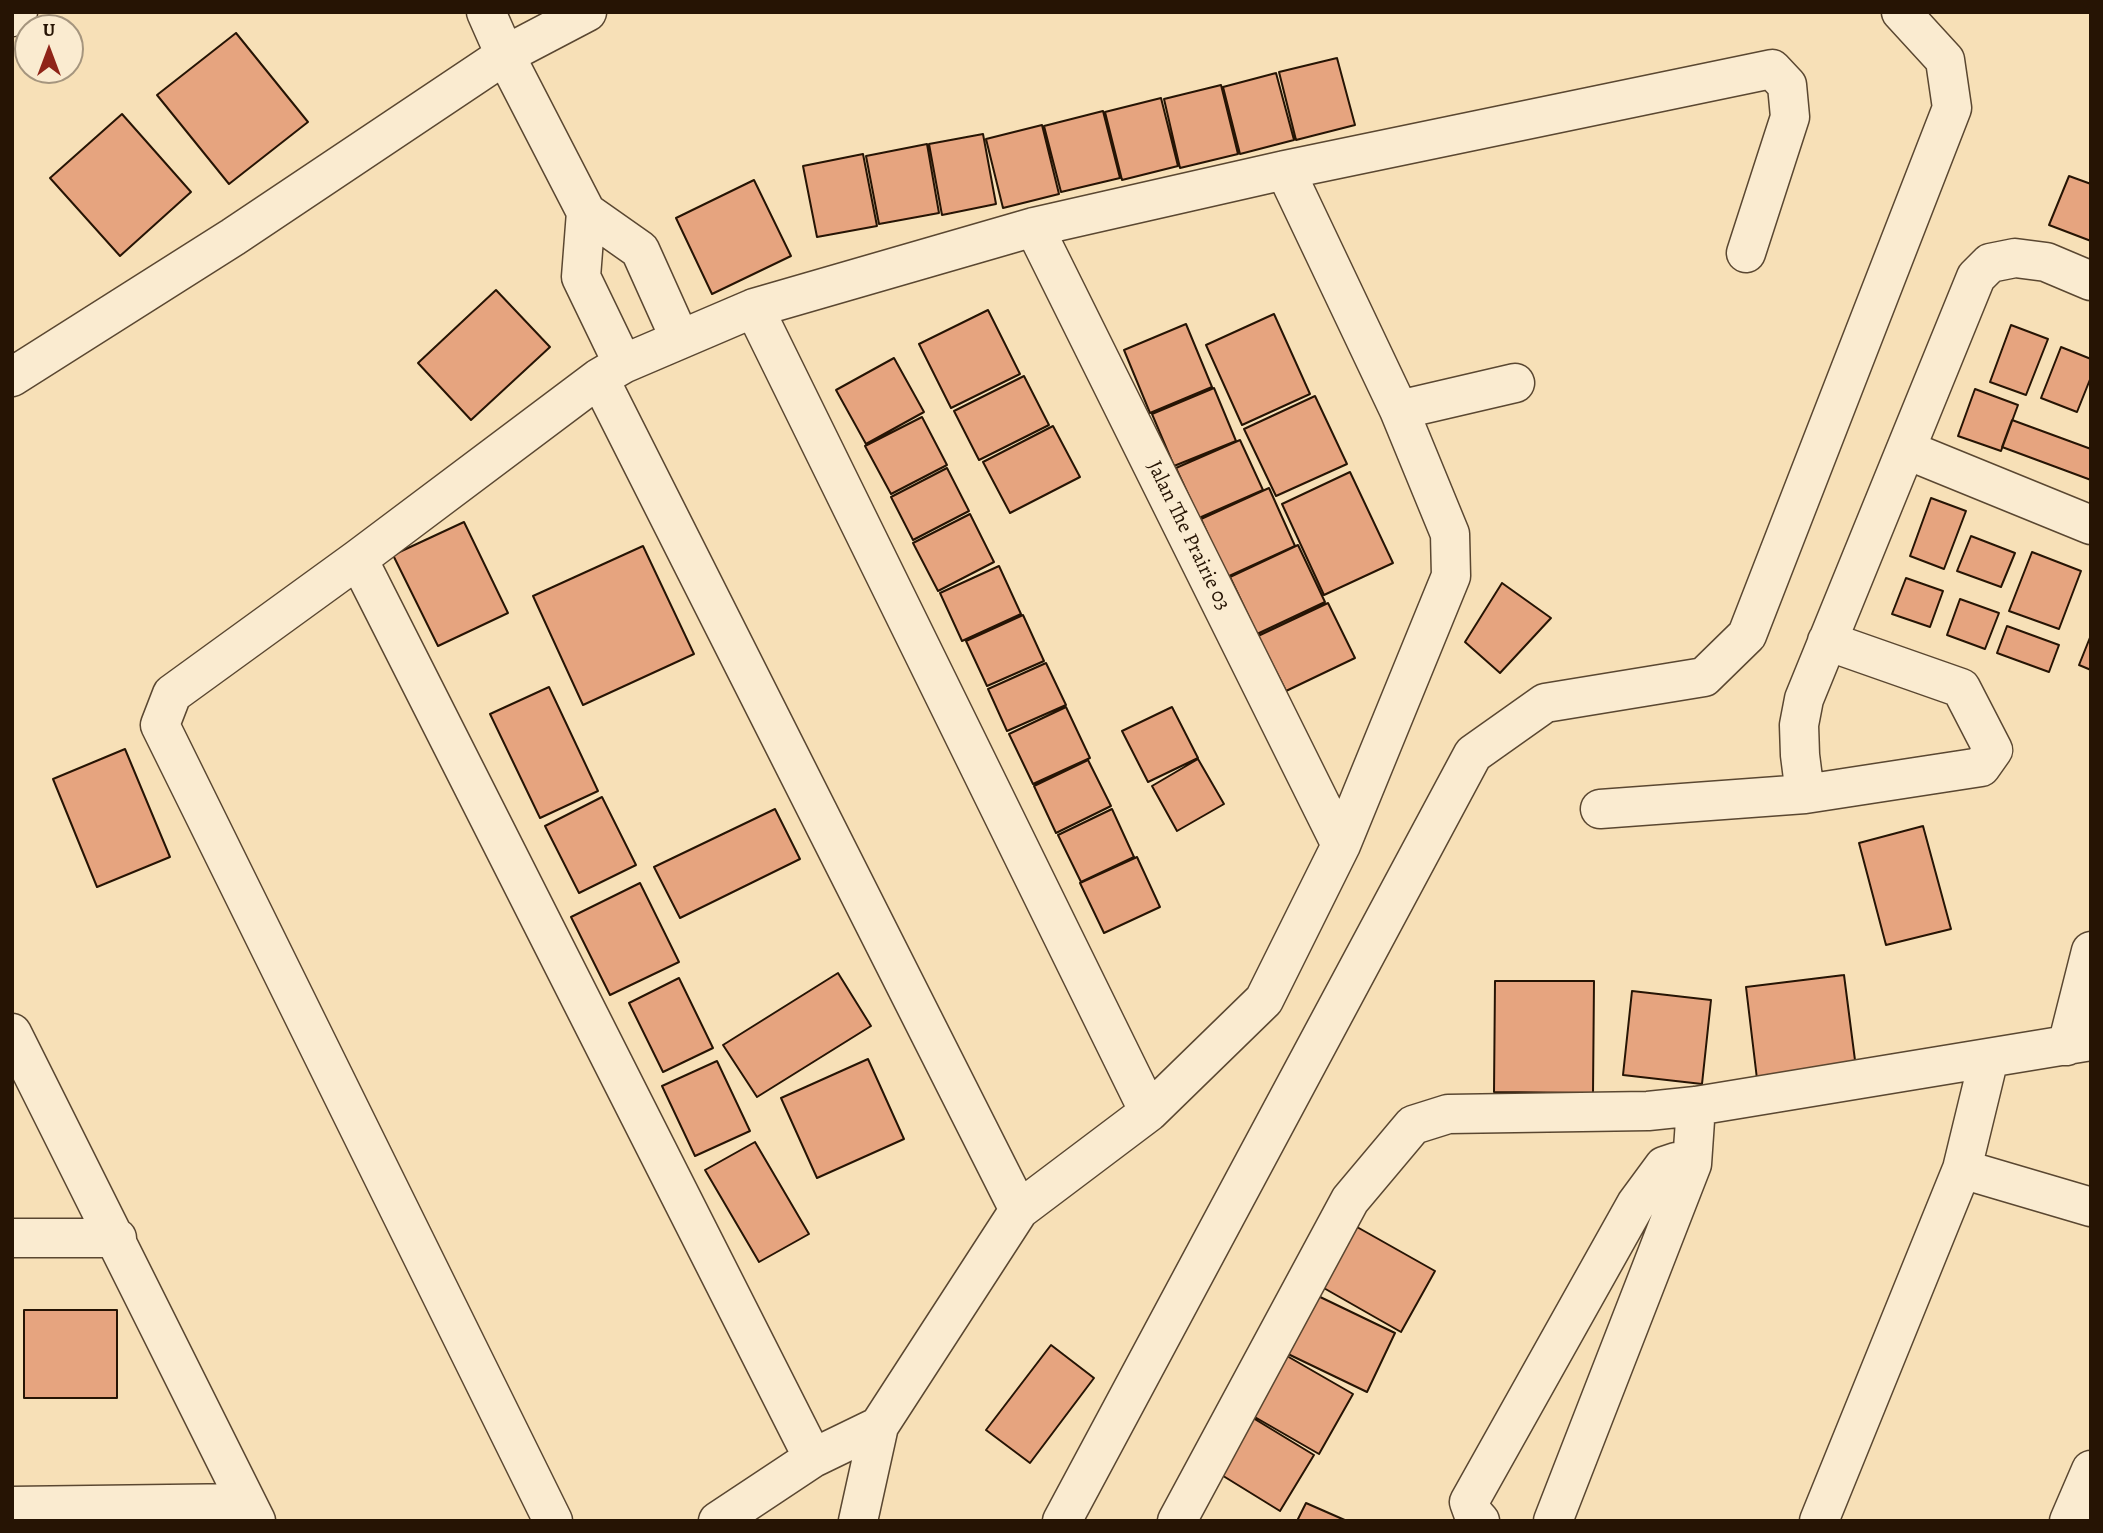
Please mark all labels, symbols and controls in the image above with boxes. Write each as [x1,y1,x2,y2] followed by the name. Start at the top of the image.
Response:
[14,14,84,84] north arrow
[43,17,55,43] text: U
[1141,457,1235,615] street label: Jalan The Prairie 03

